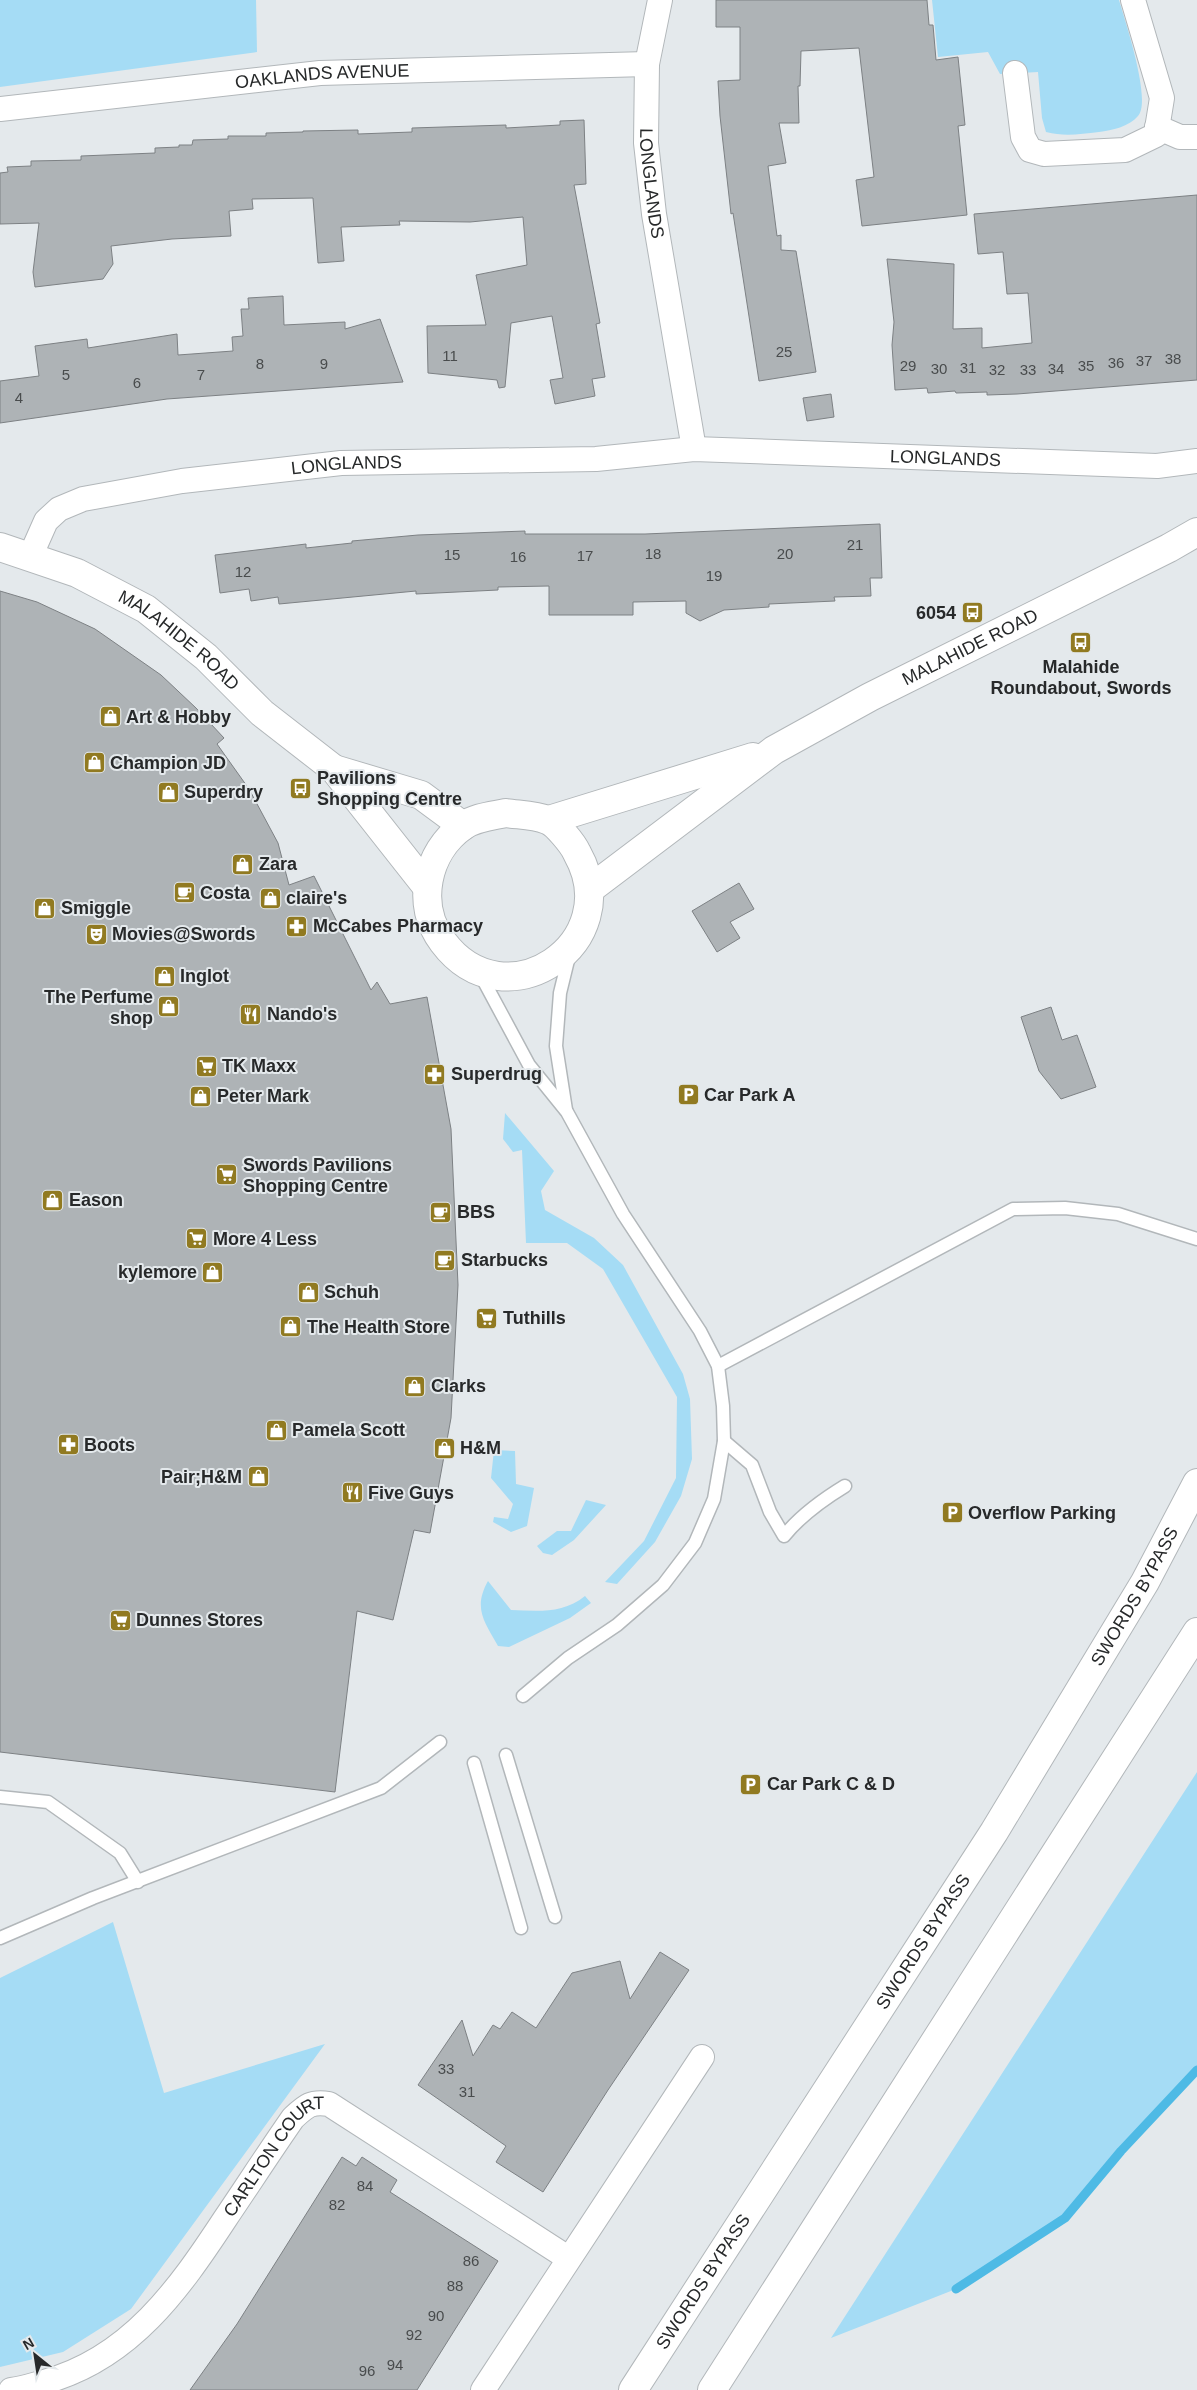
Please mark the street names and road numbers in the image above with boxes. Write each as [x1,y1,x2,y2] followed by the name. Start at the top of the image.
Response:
[234,61,410,92] street label: OAKLANDS AVENUE
[636,128,668,240] street label: LONGLANDS
[890,446,1001,470] street label: LONGLANDS
[290,452,402,479] street label: LONGLANDS
[115,586,243,694] street label: MALAHIDE ROAD
[899,605,1041,689] street label: MALAHIDE ROAD
[1087,1524,1182,1669] street label: SWORDS BYPASS
[872,1870,974,2013] street label: SWORDS BYPASS
[219,2093,325,2221] street label: CARLTON COURT
[652,2210,754,2353] street label: SWORDS BYPASS

